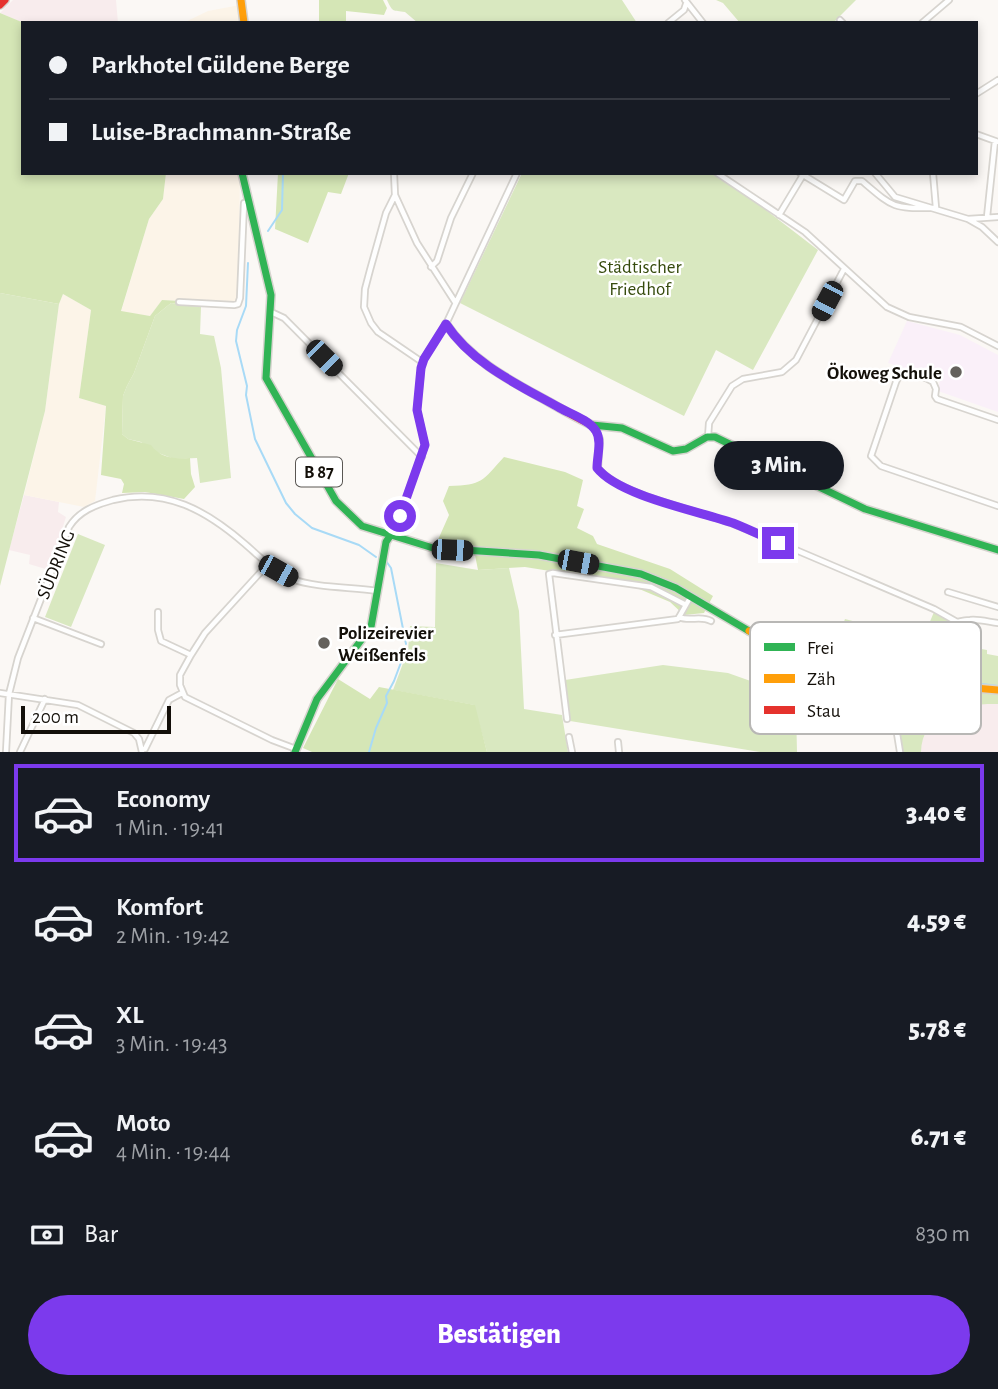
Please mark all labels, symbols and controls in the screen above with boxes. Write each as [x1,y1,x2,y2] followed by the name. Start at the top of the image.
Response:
[91,52,350,78] text: Parkhotel Güldene Berge
[91,119,351,145] text: Luise-Brachmann-Straße
[598,258,682,299] park label: Städtischer Friedhof
[808,278,847,324] car
[302,336,347,380] car
[827,362,942,383] place label: Ökoweg Schule
[948,364,964,380] marker: Ökoweg Schule
[713,442,843,490] callout: 3 Min.
[751,454,807,477] text: 3 Min.
[296,458,342,486] road number: B 87
[384,500,416,532] route start
[33,527,79,602] street label: SÜDRING
[762,527,794,559] route end
[431,539,474,561] car
[556,548,601,576] car
[255,552,302,590] car
[750,622,981,734] legend
[338,624,434,665] place label: Polizeirevier Weißenfels
[316,635,332,651] marker: Polizeirevier Weißenfels
[807,639,834,658] text: Frei
[807,670,836,689] text: Zäh
[807,702,841,721] text: Stau
[21,703,172,735] scale bar
[32,708,79,727] text: 200 m
[32,782,95,845] icon: car
[116,786,210,812] text: Economy
[906,800,966,826] text: 3.40 €
[116,817,224,840] text: 1 Min. · 19:41
[32,890,95,953] icon: car
[116,894,203,920] text: Komfort
[907,908,966,934] text: 4.59 €
[116,925,229,948] text: 2 Min. · 19:42
[32,998,95,1061] icon: car
[116,1002,143,1028] text: XL
[908,1016,966,1042] text: 5.78 €
[116,1033,228,1056] text: 3 Min. · 19:43
[32,1106,95,1169] icon: car
[116,1110,171,1136] text: Moto
[911,1124,966,1150] text: 6.71 €
[116,1141,231,1164] text: 4 Min. · 19:44
[28,1216,66,1254] icon: cash
[84,1221,118,1247] text: Bar
[915,1223,970,1246] text: 830 m
[28,1295,970,1375] button: Bestätigen

